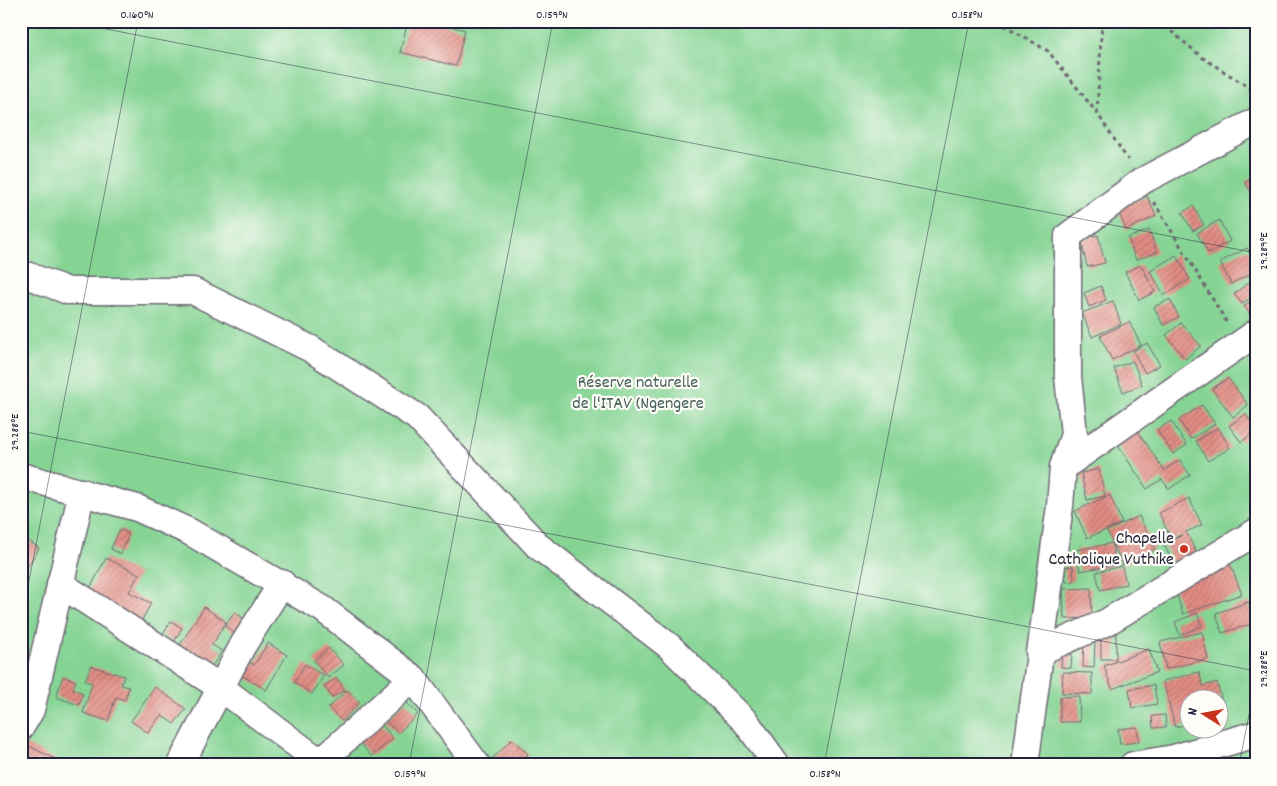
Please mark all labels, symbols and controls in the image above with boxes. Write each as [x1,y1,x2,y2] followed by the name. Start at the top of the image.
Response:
[120,7,154,24] text: 0.160°N
[536,7,568,24] text: 0.159°N
[951,7,983,24] text: 0.158°N
[1256,232,1273,270] text: 29.289°E
[572,371,704,417] park label: Réserve naturelle de l'ITAV (Ngengere
[7,413,24,450] text: 29.288°E
[1048,527,1174,573] place label: Chapelle Catholique Vuthike
[1178,543,1190,555] marker: Chapelle Catholique Vuthike
[1256,650,1273,687] text: 29.288°E
[1180,688,1230,738] north arrow
[1183,707,1204,717] text: N
[394,766,426,783] text: 0.159°N
[809,766,841,783] text: 0.158°N

